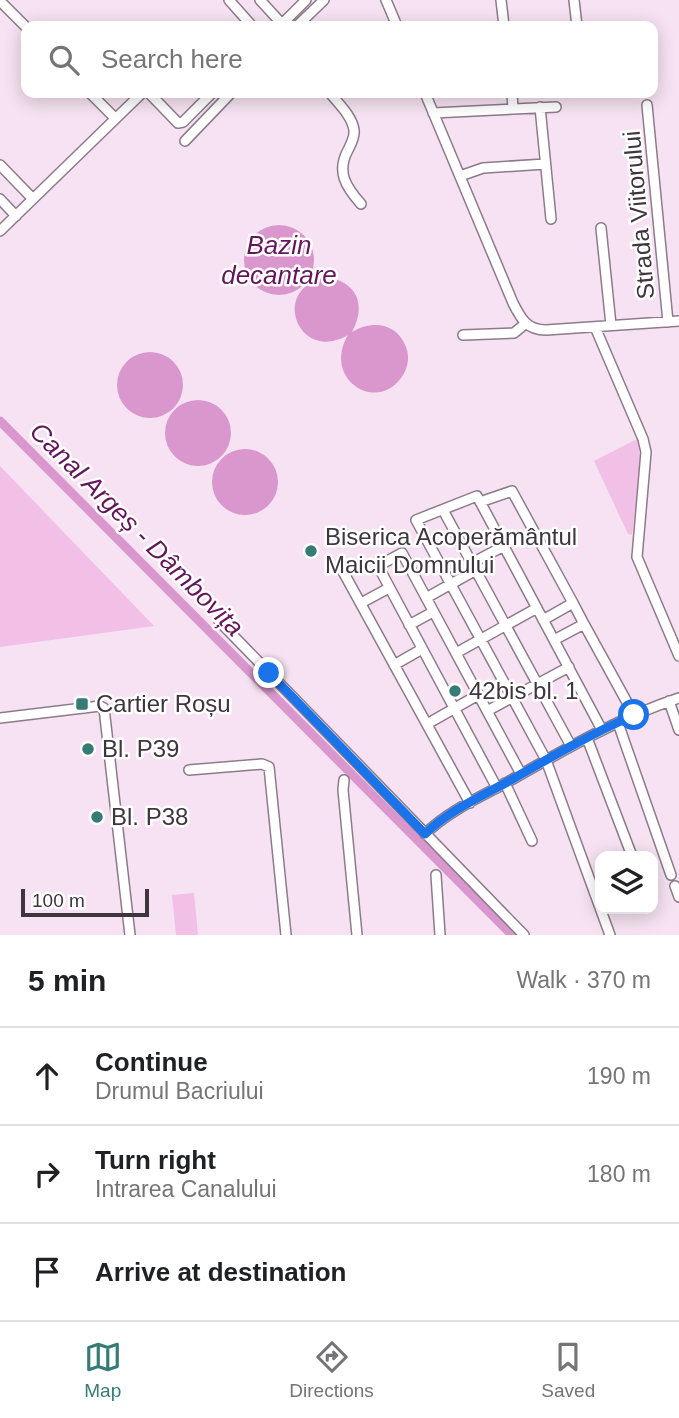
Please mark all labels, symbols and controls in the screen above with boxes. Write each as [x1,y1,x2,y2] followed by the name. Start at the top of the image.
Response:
[21,21,658,98] search box
[45,41,83,79] icon: search
[101,44,243,74] text: Search here
[618,130,659,300] street label: Strada Viitorului
[221,230,337,290] water label: Bazin decantare
[24,416,250,642] water label: Canal Argeș - Dâmbovița
[325,523,577,578] place label: Biserica Acoperământul Maicii Domnului
[303,543,319,559] marker: Biserica Acoperământul Maicii Domnului
[253,657,284,688] route end
[469,677,578,704] place label: 42bis bl. 1
[447,683,463,699] marker: 42bis bl. 1
[96,690,231,717] place label: Cartier Roșu
[74,696,90,712] marker: Cartier Roșu
[618,699,649,730] route start
[102,735,179,762] place label: Bl. P39
[80,741,96,757] marker: Bl. P39
[111,803,188,830] place label: Bl. P38
[89,809,105,825] marker: Bl. P38
[595,851,658,914] map controls
[595,851,658,914] button: layers
[21,886,149,918] scale bar
[32,890,85,911] text: 100 m
[28,964,106,997] text: 5 min
[516,967,651,993] text: Walk · 370 m
[95,1047,208,1077] text: Continue
[28,1057,66,1095] icon: ahead
[587,1063,651,1089] text: 190 m
[95,1078,264,1104] text: Drumul Bacriului
[95,1145,216,1175] text: Turn right
[28,1155,66,1193] icon: right
[587,1161,651,1187] text: 180 m
[95,1176,277,1202] text: Intrarea Canalului
[28,1253,66,1291] icon: arrive
[95,1257,346,1287] text: Arrive at destination
[84,1338,122,1402] tab: Map
[289,1338,374,1402] tab: Directions
[541,1338,595,1402] tab: Saved

